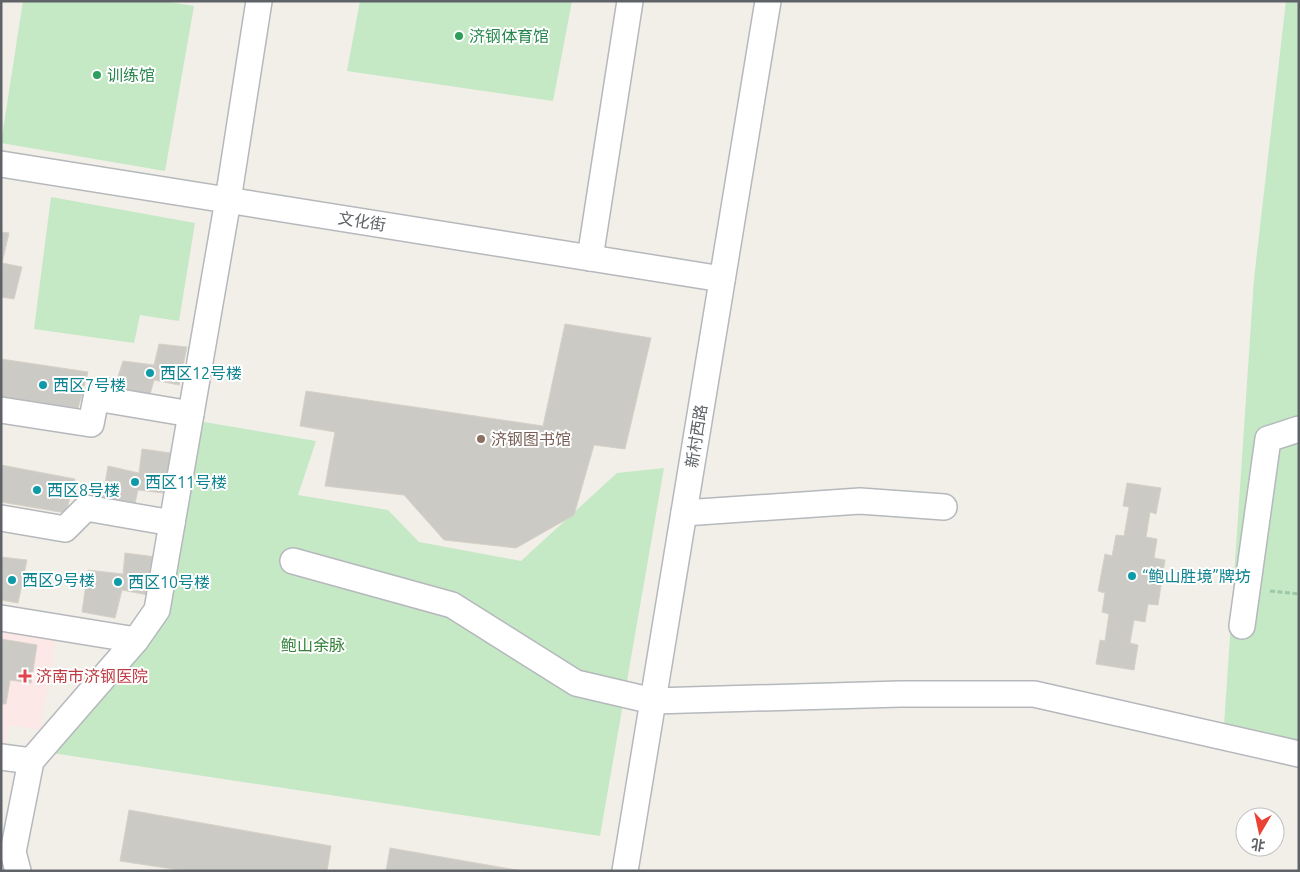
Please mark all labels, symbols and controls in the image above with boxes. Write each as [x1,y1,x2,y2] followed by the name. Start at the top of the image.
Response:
[469,27,549,45] place label: 济钢体育馆
[453,30,465,42] marker: 济钢体育馆
[107,66,155,84] place label: 训练馆
[91,69,103,81] marker: 训练馆
[337,208,387,234] street label: 文化街
[160,364,242,382] place label: 西区12号楼
[144,367,156,379] marker: 西区12号楼
[53,376,126,394] place label: 西区7号楼
[37,379,49,391] marker: 西区7号楼
[682,403,710,469] street label: 新村西路
[491,430,571,448] place label: 济钢图书馆
[475,433,487,445] marker: 济钢图书馆
[145,473,227,491] place label: 西区11号楼
[129,476,141,488] marker: 西区11号楼
[47,481,120,499] place label: 西区8号楼
[31,484,43,496] marker: 西区8号楼
[1142,567,1251,585] place label: “鲍山胜境”牌坊
[1126,570,1138,582] marker: “鲍山胜境”牌坊
[22,571,95,589] place label: 西区9号楼
[128,573,210,591] place label: 西区10号楼
[6,574,18,586] marker: 西区9号楼
[112,576,124,588] marker: 西区10号楼
[281,636,345,654] park label: 鲍山余脉
[36,667,148,685] place label: 济南市济钢医院
[18,669,32,683] marker: 济南市济钢医院
[1235,807,1285,857] north arrow
[1250,836,1266,854] text: 北

